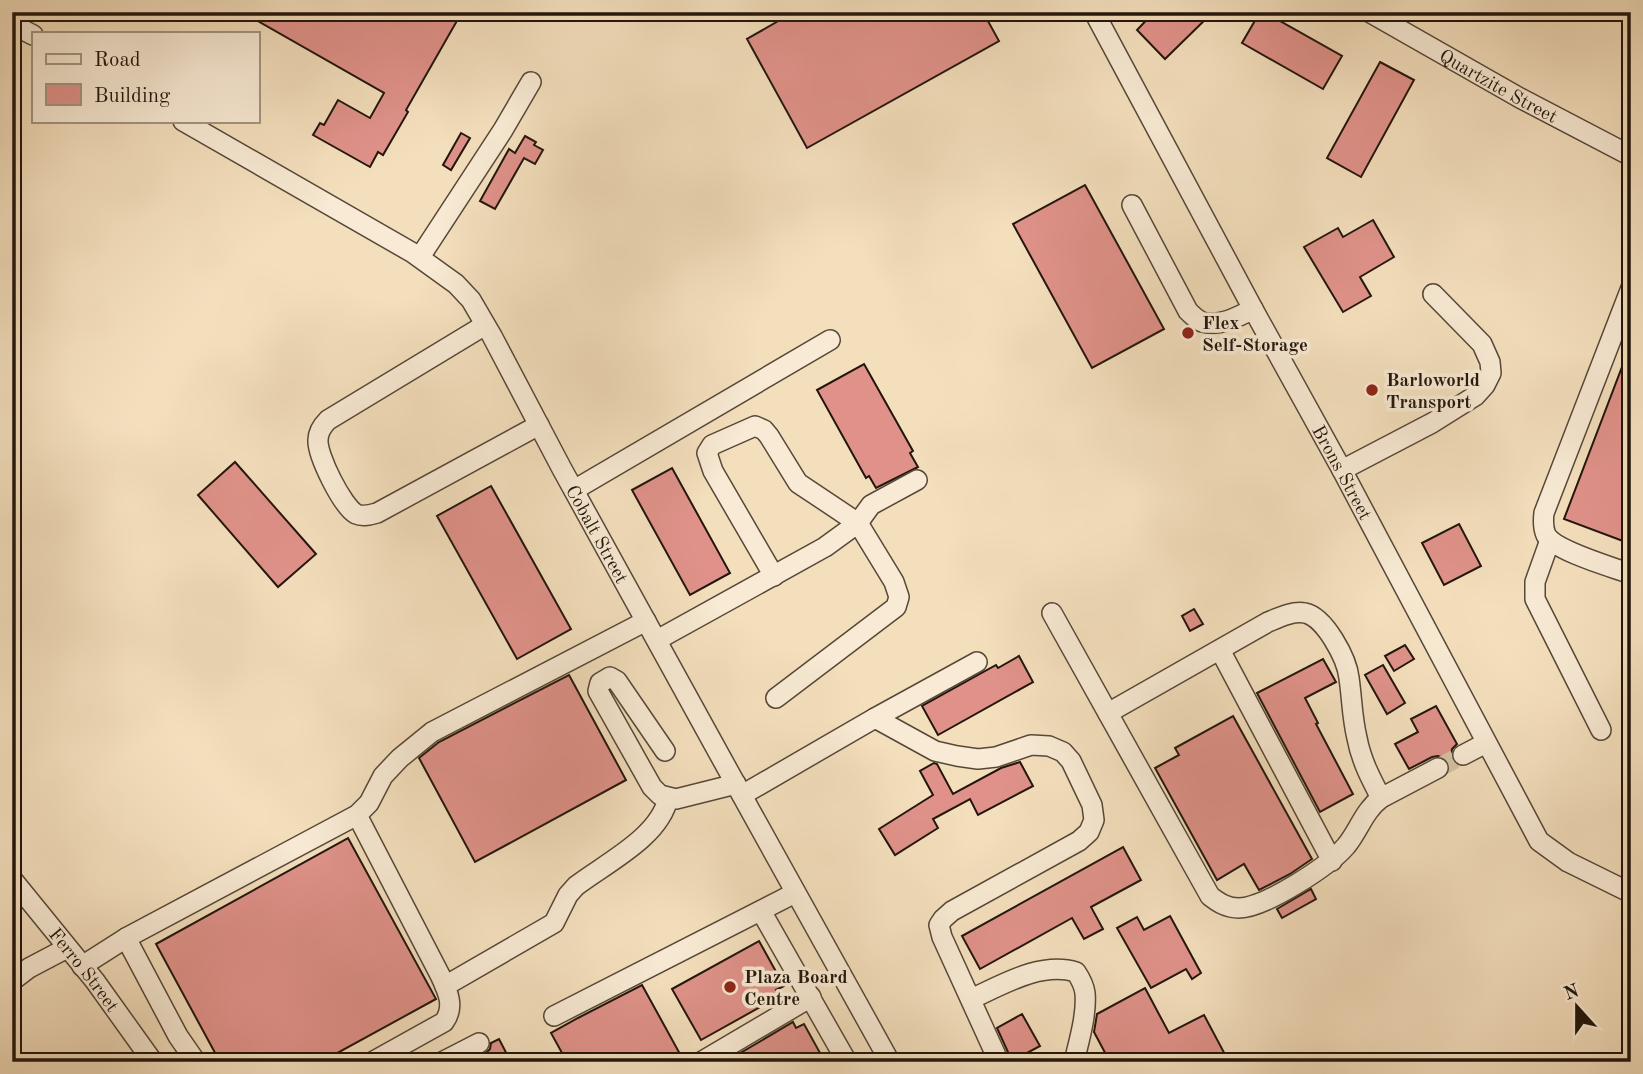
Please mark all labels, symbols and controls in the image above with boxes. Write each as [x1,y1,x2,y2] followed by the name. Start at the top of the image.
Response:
[32,32,259,122] legend
[1435,47,1560,128] street label: Quartzite Street
[94,50,141,71] text: Road
[94,86,171,107] text: Building
[1202,315,1308,356] place label: Flex Self-Storage
[1180,325,1196,341] marker: Flex Self-Storage
[1386,372,1480,413] place label: Barloworld Transport
[1364,382,1380,398] marker: Barloworld Transport
[1307,423,1374,524] street label: Brons Street
[561,483,630,587] street label: Cobalt Street
[44,925,121,1016] street label: Ferro Street
[744,969,848,1010] place label: Plaza Board Centre
[1542,972,1612,1042] north arrow
[722,979,738,995] marker: Plaza Board Centre
[1562,982,1582,1005] text: N

